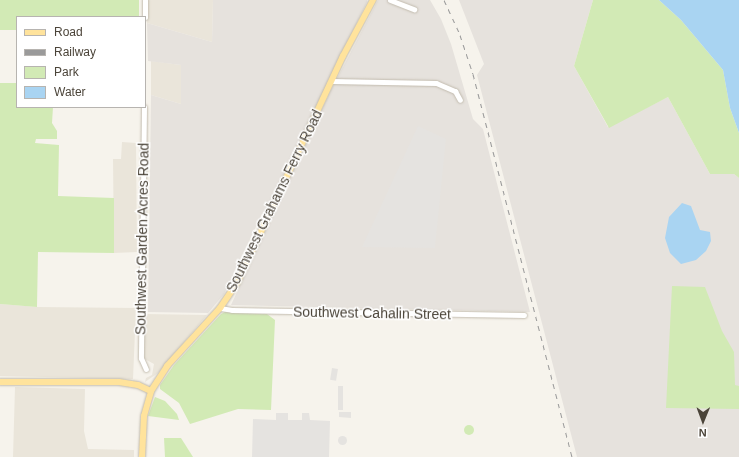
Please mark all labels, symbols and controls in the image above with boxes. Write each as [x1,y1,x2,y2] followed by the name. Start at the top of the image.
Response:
[16,16,146,108] legend
[54,25,83,39] text: Road
[54,45,96,59] text: Railway
[54,65,79,79] text: Park
[54,85,86,99] text: Water
[222,107,326,295] street label: Southwest Grahams Ferry Road
[132,142,152,336] street label: Southwest Garden Acres Road
[293,303,451,323] street label: Southwest Cahalin Street
[683,401,723,441] north arrow
[699,427,707,439] text: N

